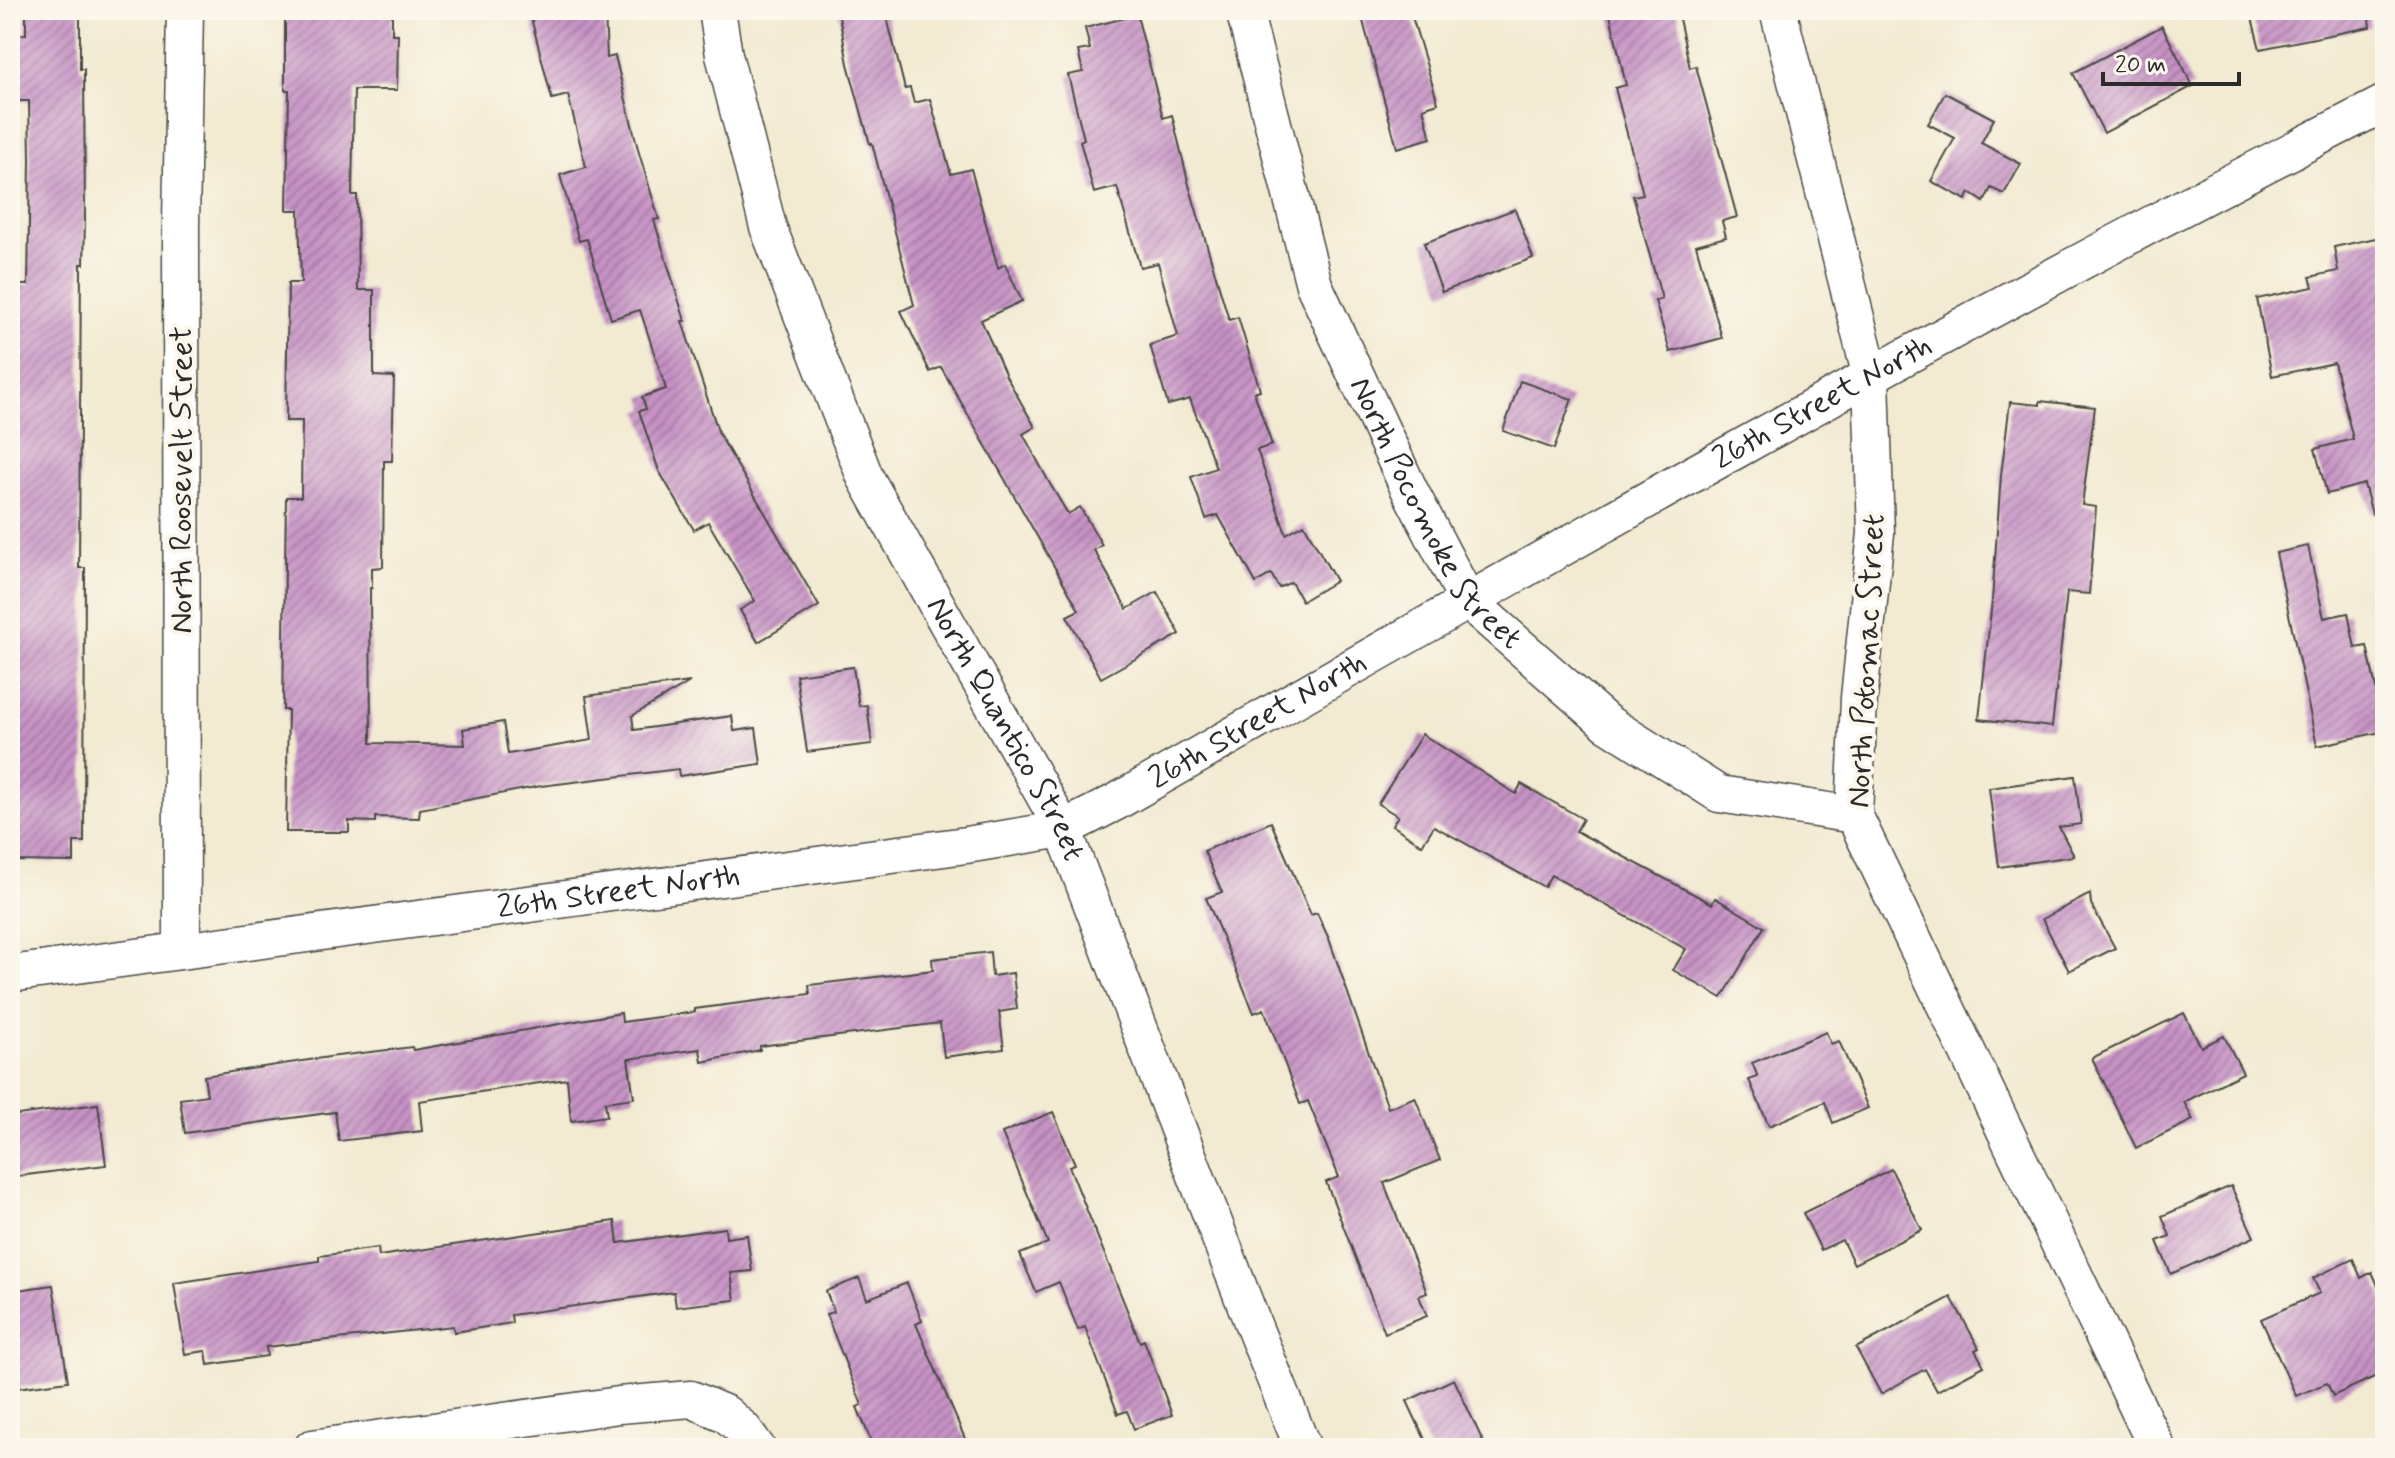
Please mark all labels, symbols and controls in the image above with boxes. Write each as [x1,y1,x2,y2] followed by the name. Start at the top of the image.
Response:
[2103,36,2239,86] scale bar
[2115,50,2166,81] text: 20 m
[1705,325,1940,480] street label: 26th Street North
[161,326,203,634] street label: North Roosevelt Street
[1339,370,1531,659] street label: North Pocomoke Street
[1838,513,1896,809] street label: North Potomac Street
[916,590,1094,867] street label: North Quantico Street
[1141,642,1375,800] street label: 26th Street North
[494,855,743,929] street label: 26th Street North

